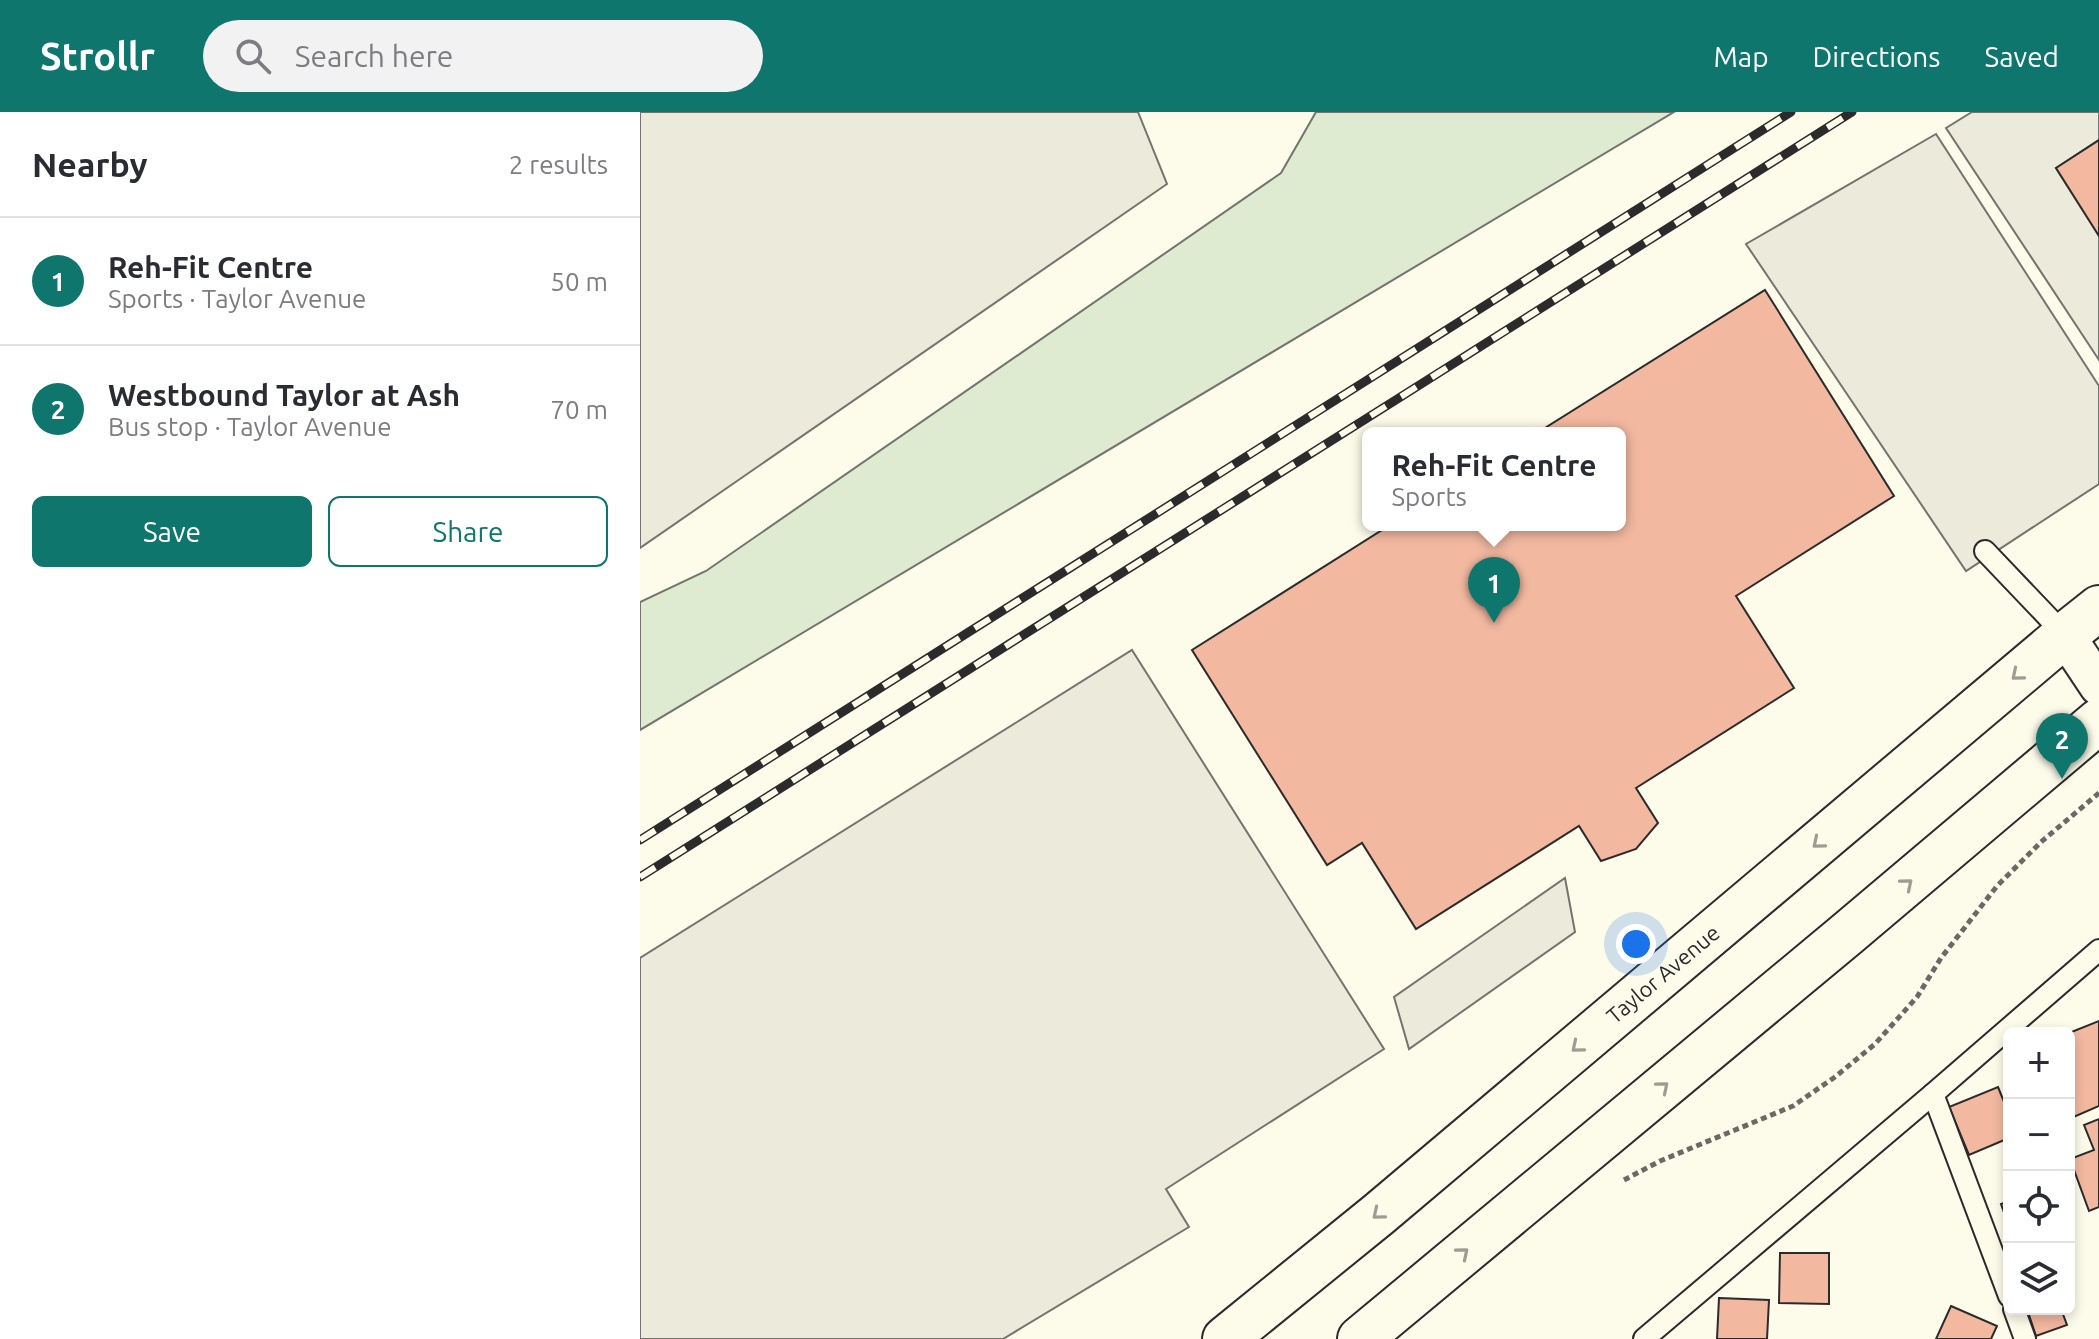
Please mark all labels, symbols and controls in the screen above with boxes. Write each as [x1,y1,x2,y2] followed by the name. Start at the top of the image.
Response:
[203,20,763,92] search box
[231,34,275,78] icon: search
[40,35,155,77] text: Strollr
[295,39,453,73] text: Search here
[1713,41,1769,72] text: Map
[1813,41,1940,72] text: Directions
[1984,41,2059,72] text: Saved
[32,145,147,183] text: Nearby
[509,150,608,179] text: 2 results
[108,250,313,284] text: Reh-Fit Centre
[51,267,65,296] text: 1
[550,267,608,296] text: 50 m
[108,284,366,313] text: Sports · Taylor Avenue
[108,378,460,412] text: Westbound Taylor at Ash
[51,395,65,424] text: 2
[550,395,608,424] text: 70 m
[108,412,392,441] text: Bus stop · Taylor Avenue
[1362,427,1626,531] popup
[1391,448,1597,482] text: Reh-Fit Centre
[1391,482,1467,511] text: Sports
[32,496,312,567] button: Save
[328,496,608,567] button: Share
[1468,557,1520,623] pin: 1
[2012,665,2026,680] one-way arrow
[2036,713,2088,779] pin: 2
[1813,833,1828,848] one-way arrow
[1897,879,1912,894] one-way arrow
[1601,919,1724,1028] street label: Taylor Avenue
[1616,924,1656,964] your location
[2003,1027,2075,1315] map controls
[2003,1027,2075,1099] button: +
[1572,1037,1586,1052] one-way arrow
[1653,1082,1668,1097] one-way arrow
[2003,1099,2075,1171] button: −
[2003,1171,2075,1243] button: locate
[1373,1204,1387,1219] one-way arrow
[2003,1243,2075,1315] button: layers
[1453,1248,1468,1263] one-way arrow

